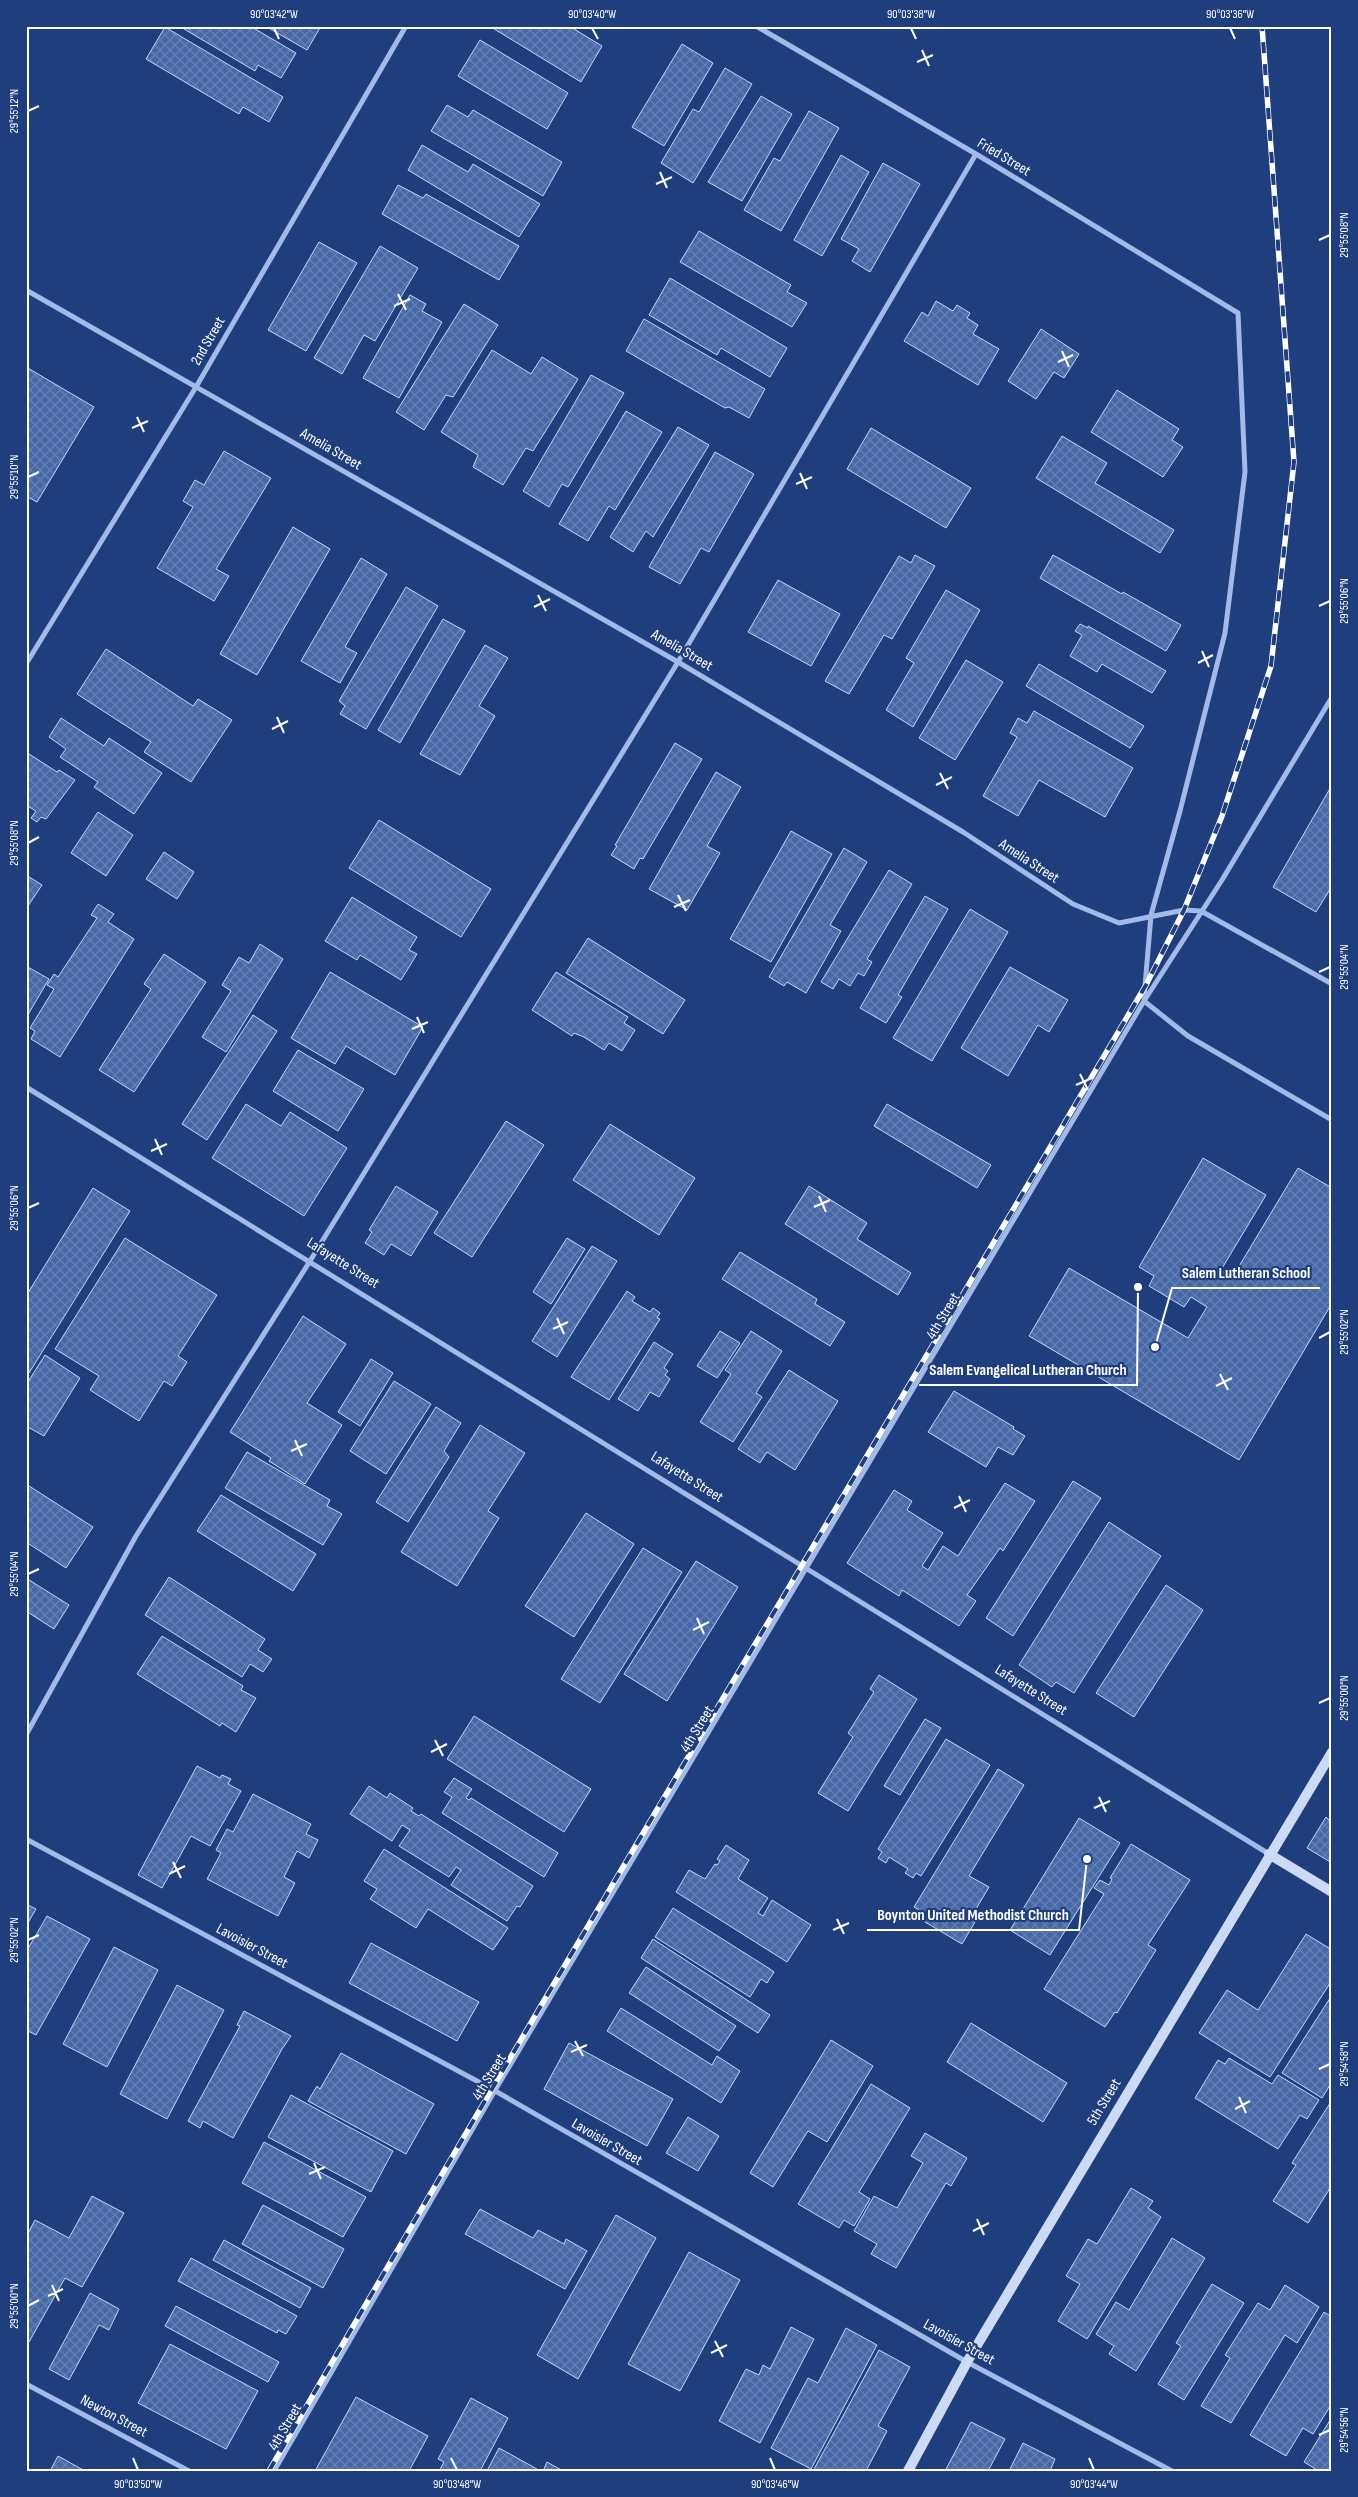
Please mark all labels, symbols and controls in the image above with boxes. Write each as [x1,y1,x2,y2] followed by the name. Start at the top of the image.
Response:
[250,7,298,22] text: 90°03'42"W
[568,7,616,22] text: 90°03'40"W
[887,7,935,22] text: 90°03'38"W
[1206,7,1254,22] text: 90°03'36"W
[7,89,22,133] text: 29°55'12"N
[974,134,1035,181] street label: Fried Street
[1337,212,1352,258] text: 29°55'08"N
[187,313,230,369] street label: 2nd Street
[296,423,366,474] street label: Amelia Street
[7,455,22,499] text: 29°55'10"N
[1337,578,1352,624] text: 29°55'06"N
[647,624,717,675] street label: Amelia Street
[7,820,22,866] text: 29°55'08"N
[994,834,1063,888] street label: Amelia Street
[1337,944,1352,990] text: 29°55'04"N
[7,1185,22,1231] text: 29°55'06"N
[303,1233,383,1293] street label: Lafayette Street
[1172,1257,1320,1288] callout: Salem Lutheran School
[1182,1264,1310,1283] text: Salem Lutheran School
[922,1289,965,1343] street label: 4th Street
[1337,1309,1352,1355] text: 29°55'02"N
[919,1354,1137,1385] callout: Salem Evangelical Lutheran Church
[929,1361,1127,1380] text: Salem Evangelical Lutheran Church
[647,1447,727,1507] street label: Lafayette Street
[7,1551,22,1597] text: 29°55'04"N
[991,1660,1071,1720] street label: Lafayette Street
[1337,1675,1352,1721] text: 29°55'00"N
[676,1702,719,1756] street label: 4th Street
[867,1899,1079,1930] callout: Boynton United Methodist Church
[877,1906,1069,1925] text: Boynton United Methodist Church
[7,1917,22,1963] text: 29°55'02"N
[213,1919,291,1973] street label: Lavoisier Street
[1337,2041,1352,2087] text: 29°54'58"N
[468,2050,511,2104] street label: 4th Street
[1083,2075,1126,2129] street label: 5th Street
[568,2114,646,2170] street label: Lavoisier Street
[7,2283,22,2329] text: 29°55'00"N
[920,2315,998,2370] street label: Lavoisier Street
[77,2390,151,2442] street label: Newton Street
[264,2400,306,2454] street label: 4th Street
[1337,2407,1352,2453] text: 29°54'56"N
[114,2477,162,2492] text: 90°03'50"W
[433,2477,481,2492] text: 90°03'48"W
[751,2477,799,2492] text: 90°03'46"W
[1070,2477,1118,2492] text: 90°03'44"W

